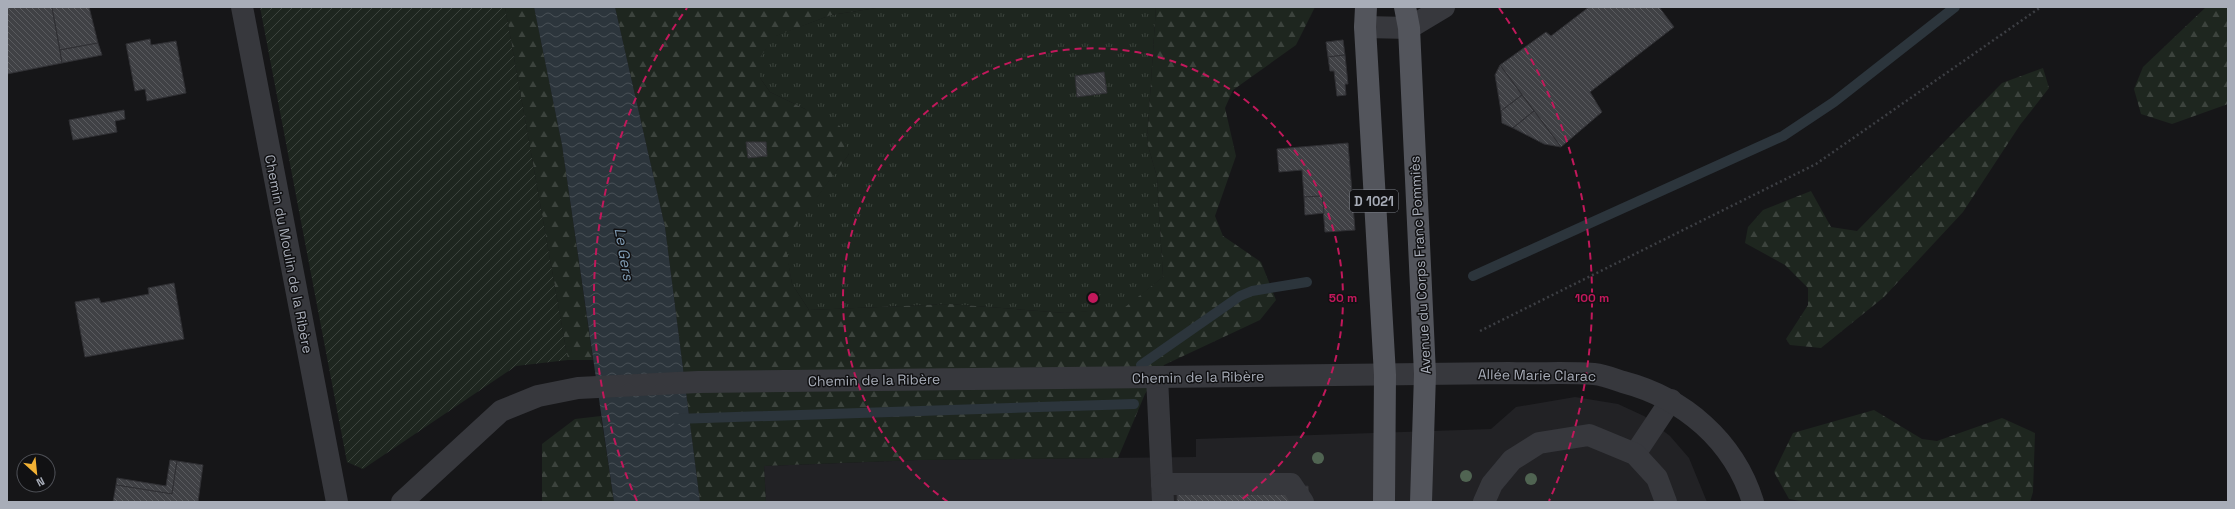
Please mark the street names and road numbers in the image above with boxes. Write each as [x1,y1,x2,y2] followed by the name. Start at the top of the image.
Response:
[261,153,317,355] street label: Chemin du Moulin de la Ribère
[1405,155,1435,375] street label: Avenue du Corps Franc Pommiès
[1350,190,1398,212] road number: D 1021
[1478,365,1596,385] street label: Allée Marie Clarac
[1132,367,1264,387] street label: Chemin de la Ribère
[808,370,940,390] street label: Chemin de la Ribère

